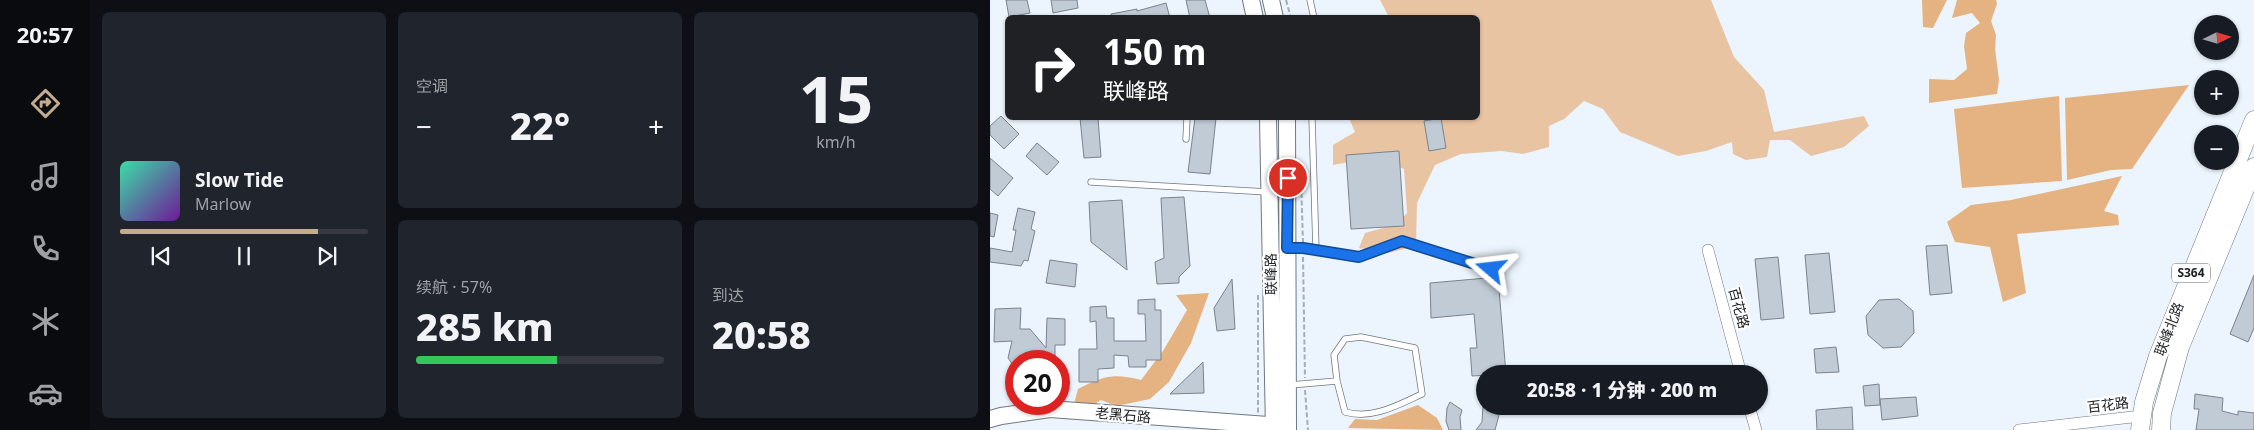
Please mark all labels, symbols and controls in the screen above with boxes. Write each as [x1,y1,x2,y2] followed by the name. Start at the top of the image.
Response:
[2194,15,2239,60] north arrow
[2194,15,2239,170] map controls
[17,19,73,49] text: 20:57
[1103,28,1206,75] text: 150 m
[1020,35,1085,100] icon: right
[799,54,873,142] text: 15
[2194,70,2239,115] button: +
[416,75,448,97] text: 空调
[1103,75,1169,105] text: 联峰路
[28,86,63,121] icon: directions
[510,99,570,151] text: 22°
[416,107,432,145] text: −
[648,107,664,145] text: +
[2194,125,2239,170] button: −
[816,131,856,153] text: km/h
[1267,157,1309,199] pin
[28,159,63,194] icon: music
[1274,164,1302,192] icon: arrive
[195,167,284,193] text: Slow Tide
[195,193,251,215] text: Marlow
[28,231,63,266] icon: phone
[147,242,175,270] icon: previous
[230,242,258,270] icon: pause
[313,242,341,270] icon: next
[1464,242,1516,294] position arrow
[1261,253,1280,295] street label: 联峰路
[2172,264,2210,282] road number: S364
[416,276,492,298] text: 续航 · 57%
[712,284,744,306] text: 到达
[1725,285,1754,331] street label: 百花路
[2150,299,2187,358] street label: 联峰北路
[416,300,554,352] text: 285 km
[28,304,63,339] icon: climate
[712,308,811,360] text: 20:58
[1005,350,1070,415] speed limit sign: 20
[28,376,63,411] icon: car
[1527,377,1717,403] text: 20:58 · 1 分钟 · 200 m
[2086,393,2130,416] street label: 百花路
[1094,403,1152,426] street label: 老黑石路

